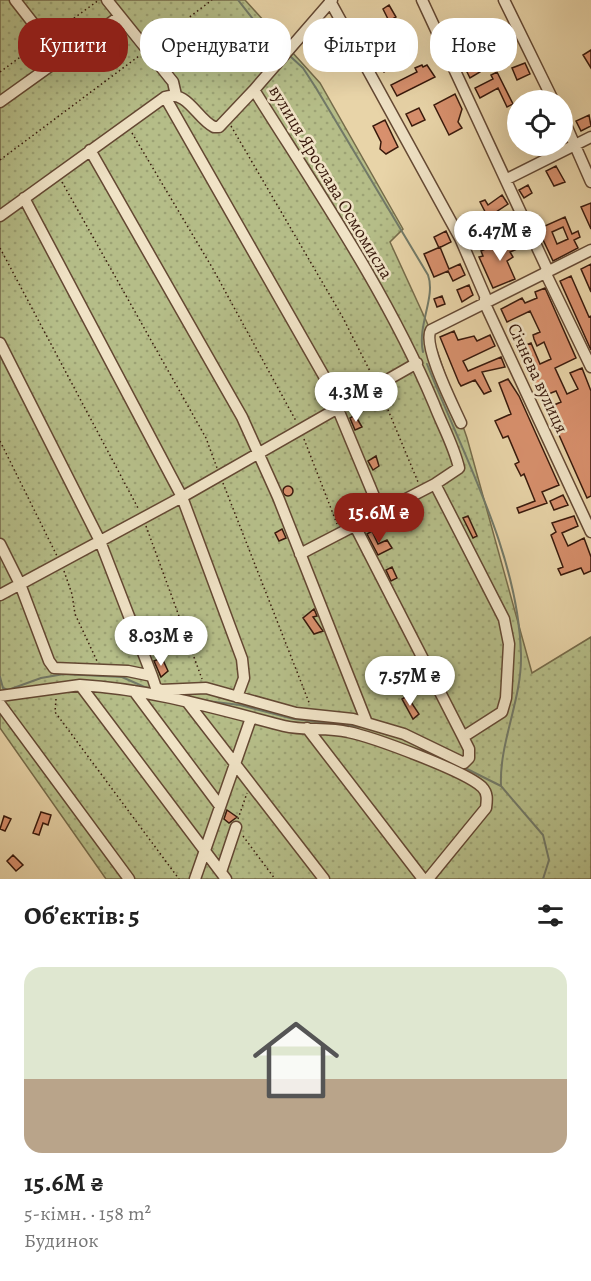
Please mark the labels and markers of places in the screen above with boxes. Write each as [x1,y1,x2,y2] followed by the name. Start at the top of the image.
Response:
[445,211,555,262] pin: 6.47M ₴
[307,372,405,423] pin: 4.3M ₴
[324,493,434,544] pin: 15.6M ₴
[106,616,216,667] pin: 8.03M ₴
[355,656,465,707] pin: 7.57M ₴

